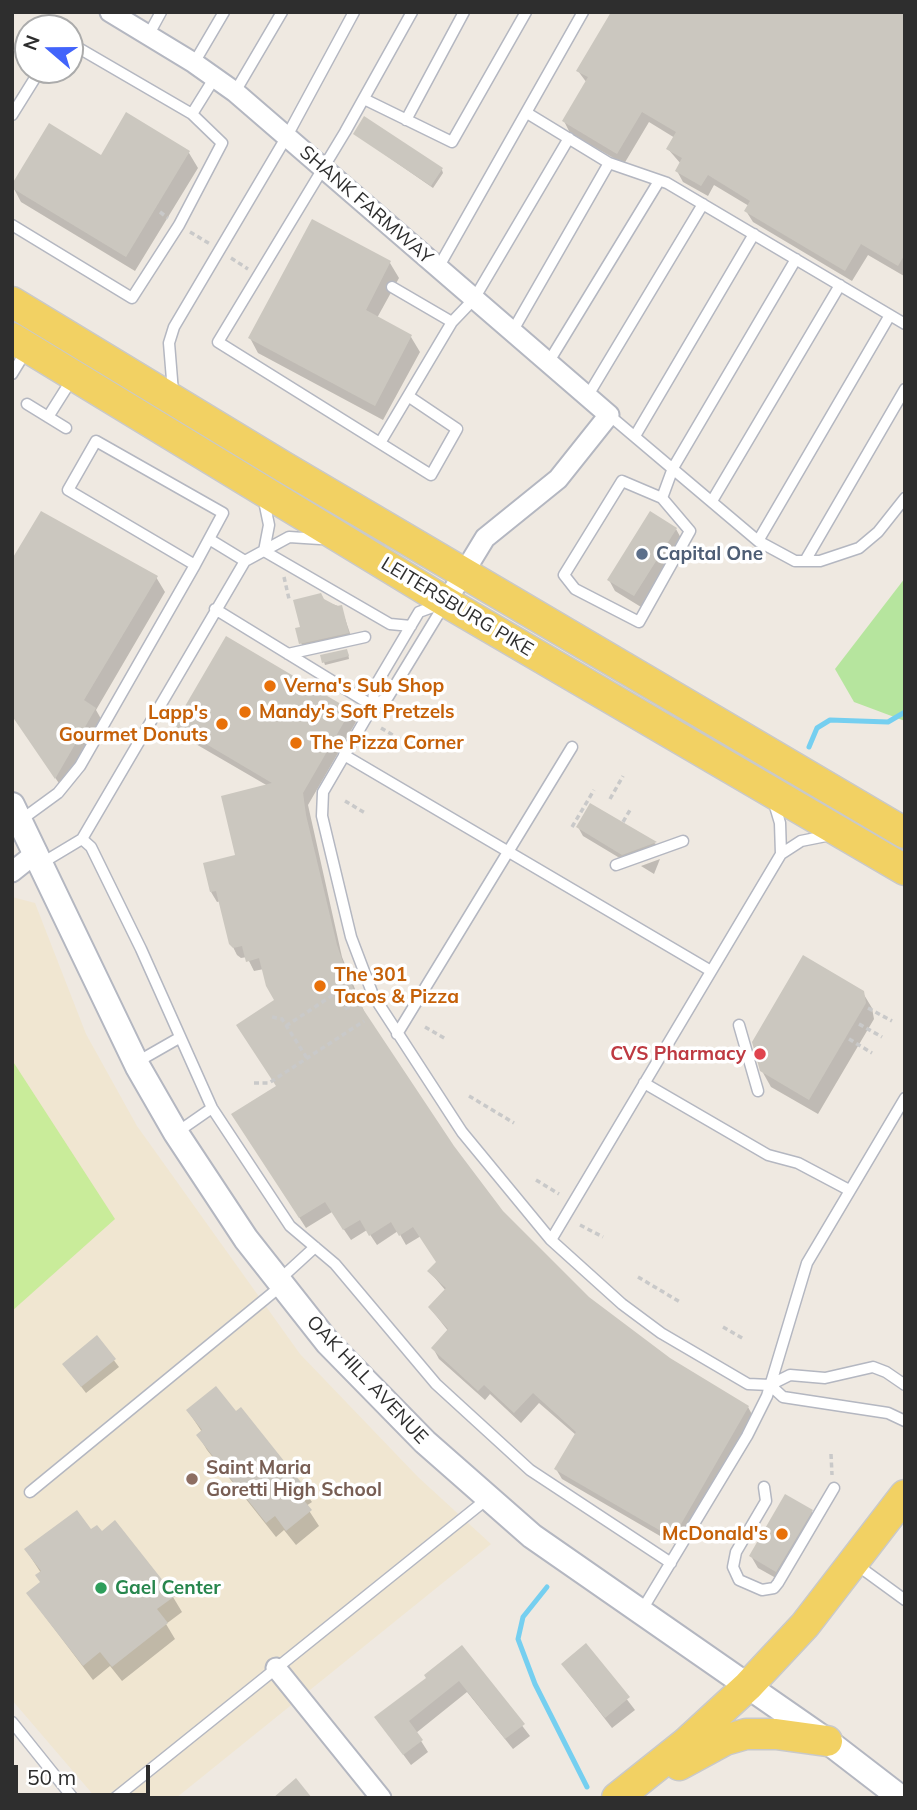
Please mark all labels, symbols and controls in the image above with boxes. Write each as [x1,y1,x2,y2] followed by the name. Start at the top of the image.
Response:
[14,14,84,84] north arrow
[17,32,45,53] text: N
[295,141,437,269] street label: SHANK FARMWAY
[656,543,763,565] place label: Capital One
[634,546,650,562] marker: Capital One
[377,553,537,661] street label: LEITERSBURG PIKE
[284,675,444,697] place label: Verna's Sub Shop
[262,678,278,694] marker: Verna's Sub Shop
[259,701,455,723] place label: Mandy's Soft Pretzels
[59,702,208,746] place label: Lapp's Gourmet Donuts
[237,704,253,720] marker: Mandy's Soft Pretzels
[214,716,230,732] marker: Lapp's Gourmet Donuts
[310,732,464,754] place label: The Pizza Corner
[288,735,304,751] marker: The Pizza Corner
[334,964,459,1008] place label: The 301 Tacos & Pizza
[312,978,328,994] marker: The 301 Tacos & Pizza
[610,1043,746,1065] place label: CVS Pharmacy
[752,1046,768,1062] marker: CVS Pharmacy
[302,1311,432,1449] street label: OAK HILL AVENUE
[206,1457,382,1501] place label: Saint Maria Goretti High School
[184,1471,200,1487] marker: Saint Maria Goretti High School
[662,1523,768,1545] place label: McDonald's
[774,1526,790,1542] marker: McDonald's
[115,1577,221,1599] place label: Gael Center
[93,1580,109,1596] marker: Gael Center
[18,1750,154,1794] scale bar
[27,1764,76,1790] text: 50 m

